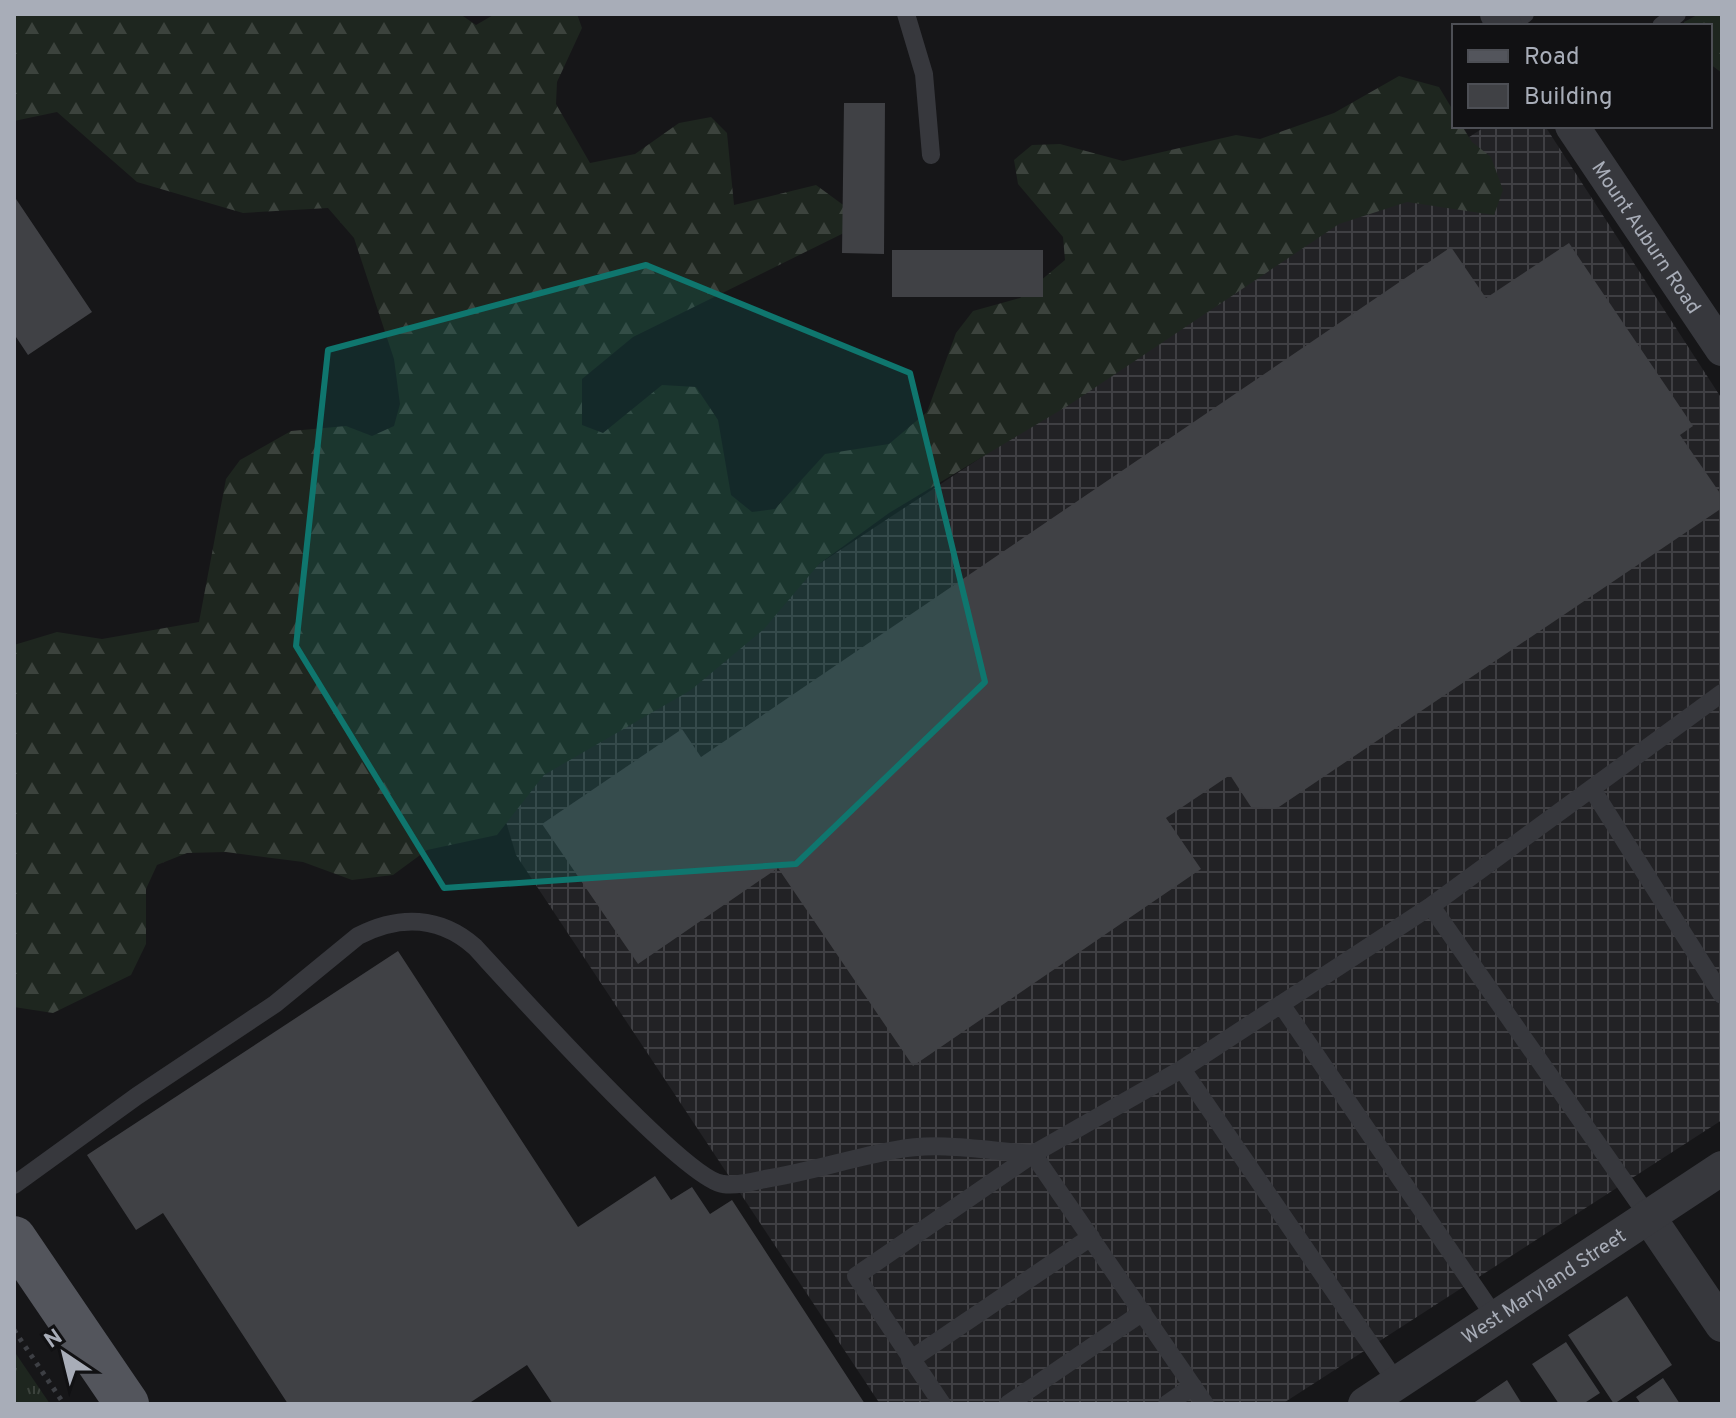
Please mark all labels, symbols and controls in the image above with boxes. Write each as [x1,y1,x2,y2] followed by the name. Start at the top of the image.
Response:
[1452,24,1712,128] legend
[1524,43,1580,73] text: Road
[1524,83,1613,113] text: Building
[1585,157,1706,320] street label: Mount Auburn Road
[1457,1224,1632,1351] street label: West Maryland Street
[24,1314,104,1394] north arrow
[40,1324,68,1355] text: N

